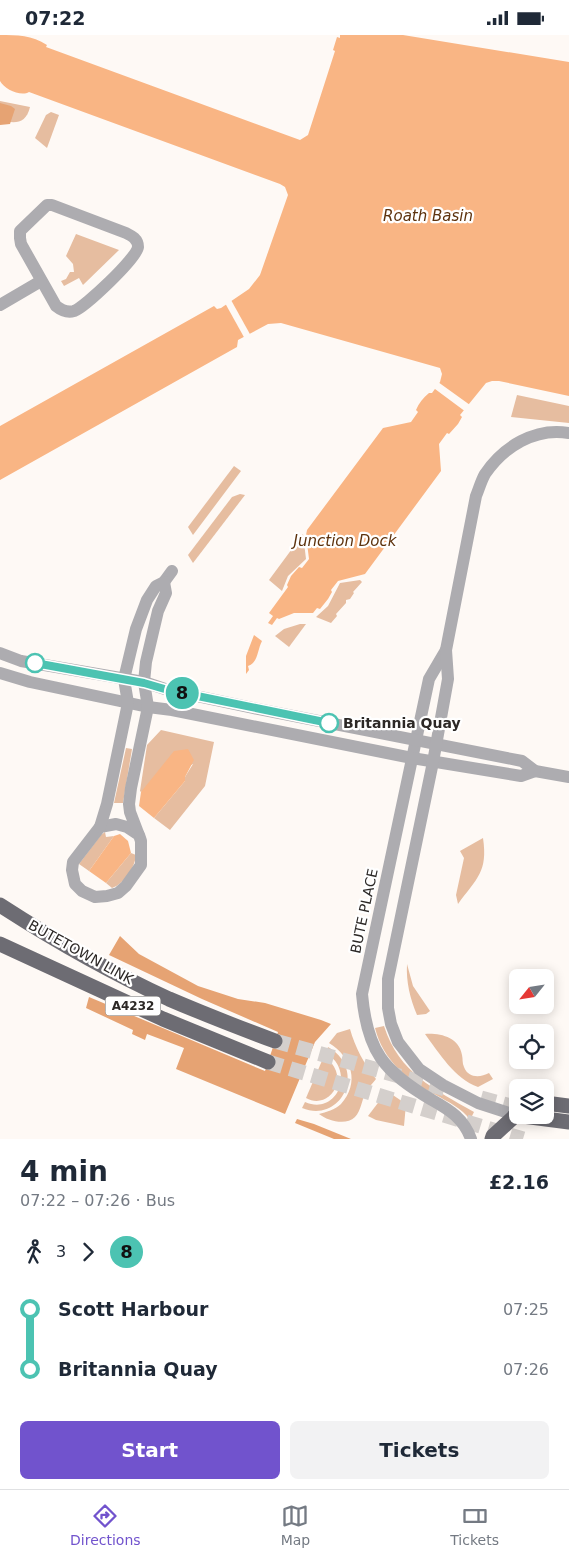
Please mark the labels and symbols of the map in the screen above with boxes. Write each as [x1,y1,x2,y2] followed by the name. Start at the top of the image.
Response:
[383,207,473,225] water label: Roath Basin
[291,532,398,550] water label: Junction Dock
[25,653,45,673] unlabelled marker
[166,677,198,709] line badge: 8
[319,713,339,733] marker: Britannia Quay
[343,715,461,731] place label: Britannia Quay
[347,867,381,955] street label: BUTE PLACE
[26,917,137,988] street label: BUTETOWN LINK
[509,969,554,1014] north arrow
[106,996,160,1015] road number: A4232

